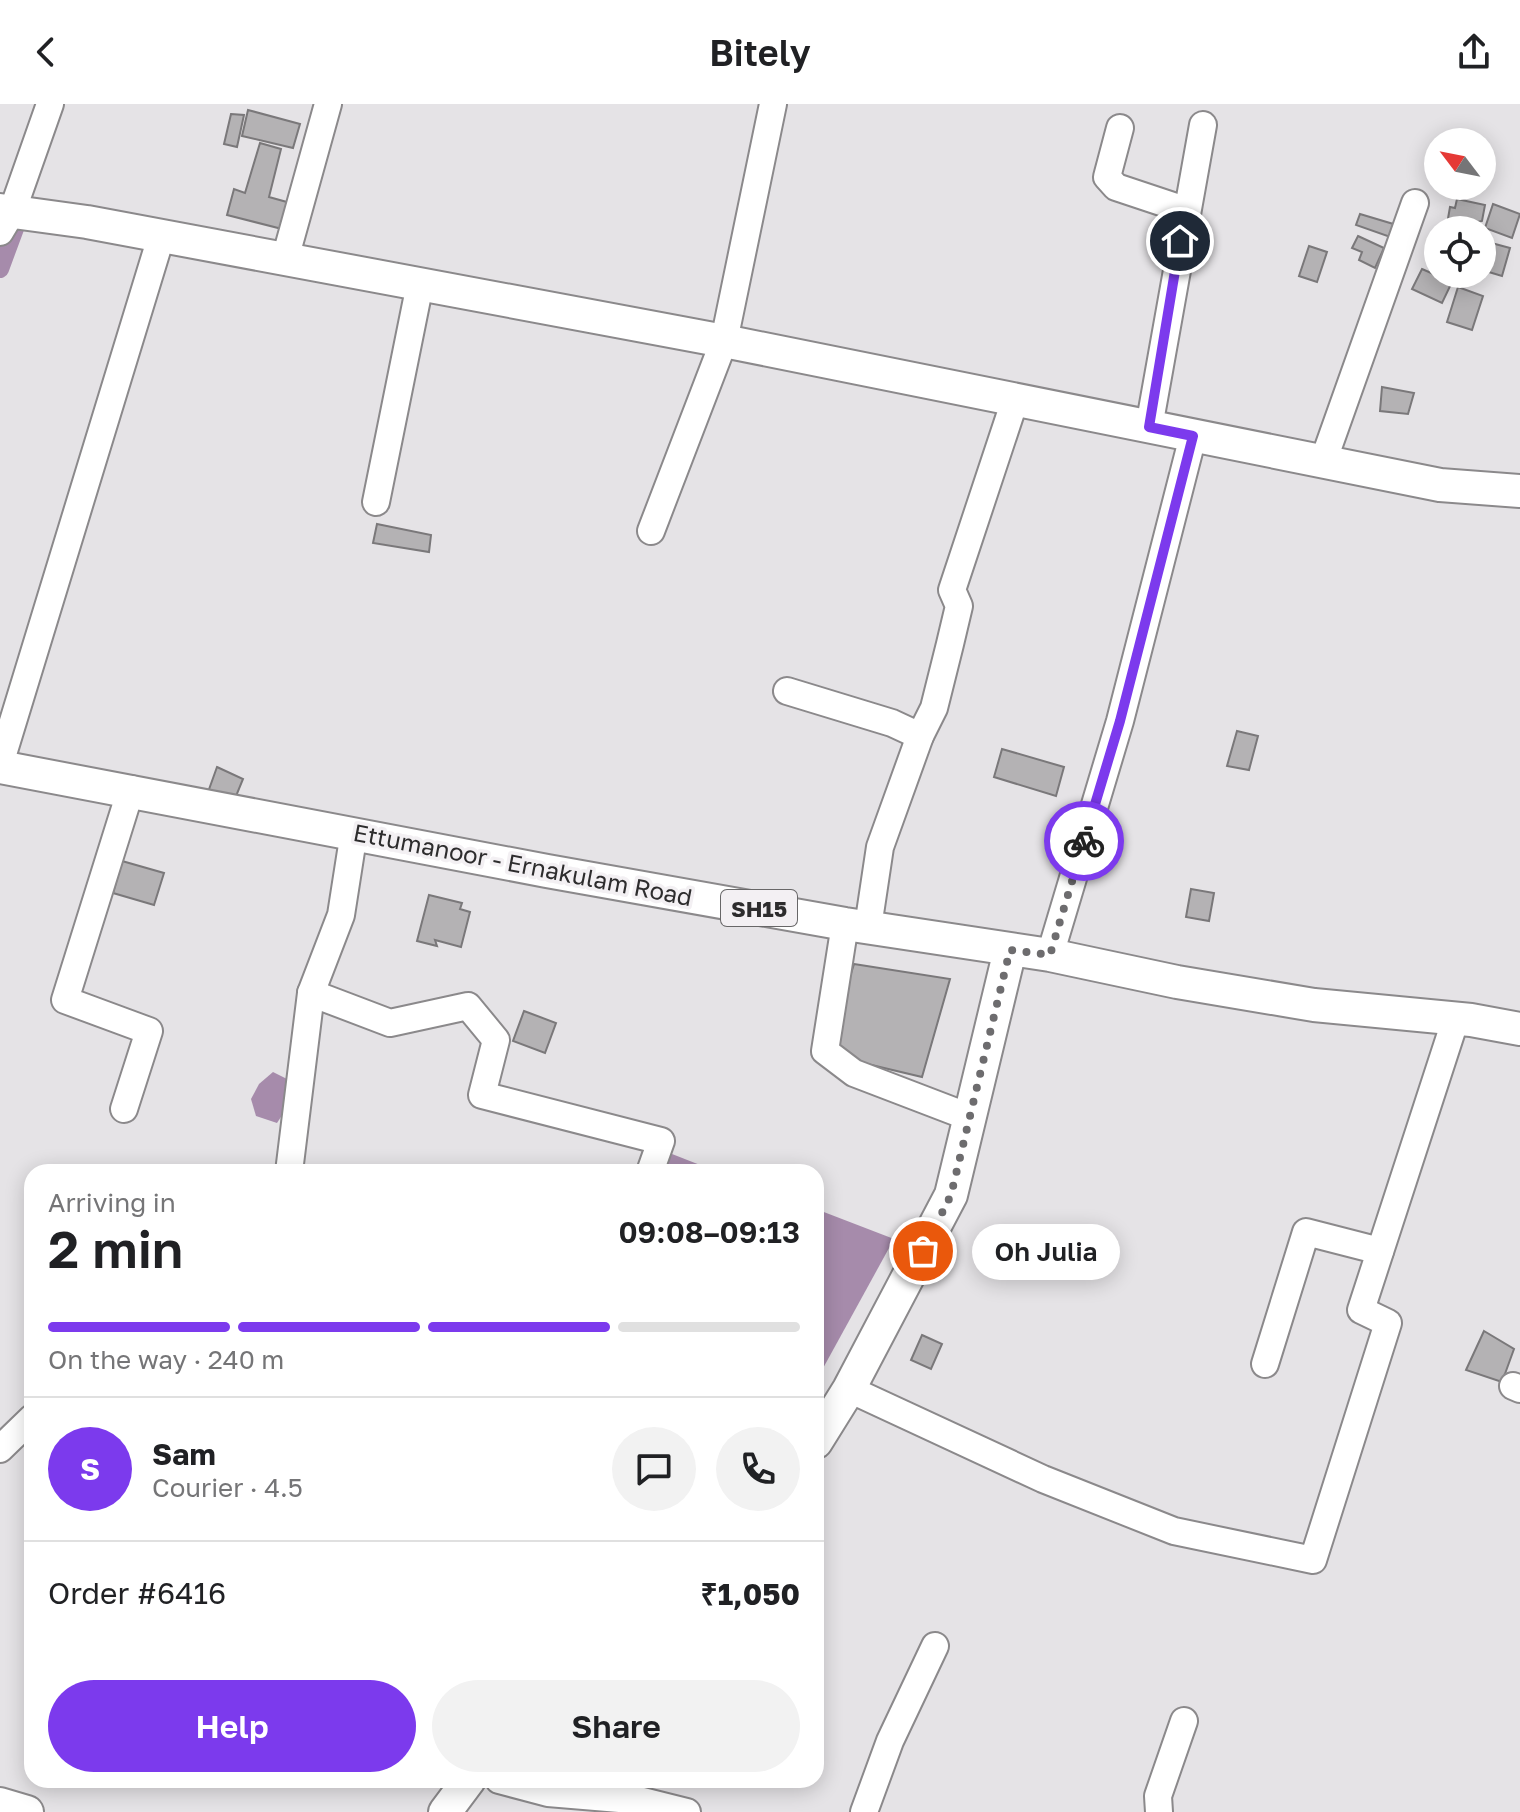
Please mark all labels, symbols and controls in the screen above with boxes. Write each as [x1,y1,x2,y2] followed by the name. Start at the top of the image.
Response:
[24,30,68,74] icon: back
[1452,30,1496,74] icon: share
[709,31,811,74] text: Bitely
[1424,128,1496,200] north arrow
[1424,128,1496,288] map controls
[1146,207,1214,275] pin
[1424,216,1496,288] button: locate
[1158,219,1202,263] icon: home
[1044,801,1124,881] courier
[351,817,695,911] street label: Ettumanoor - Ernakulam Road
[1062,819,1106,863] icon: bike
[721,890,797,926] road number: SH15
[48,1187,176,1218] text: Arriving in
[618,1214,800,1250] text: 09:08–09:13
[48,1217,183,1279] text: 2 min
[889,1217,957,1285] pin
[971,1223,1119,1279] callout: Oh Julia
[901,1229,945,1273] icon: bag
[995,1236,1097,1267] text: Oh Julia
[48,1344,284,1375] text: On the way · 240 m
[612,1427,696,1511] button: chat
[716,1427,800,1511] button: phone
[152,1436,216,1472] text: Sam
[80,1451,100,1487] text: S
[152,1472,303,1503] text: Courier · 4.5
[48,1575,226,1611] text: Order #6416
[700,1576,800,1612] text: ₹1,050
[48,1680,416,1772] button: Help
[432,1680,800,1772] button: Share

